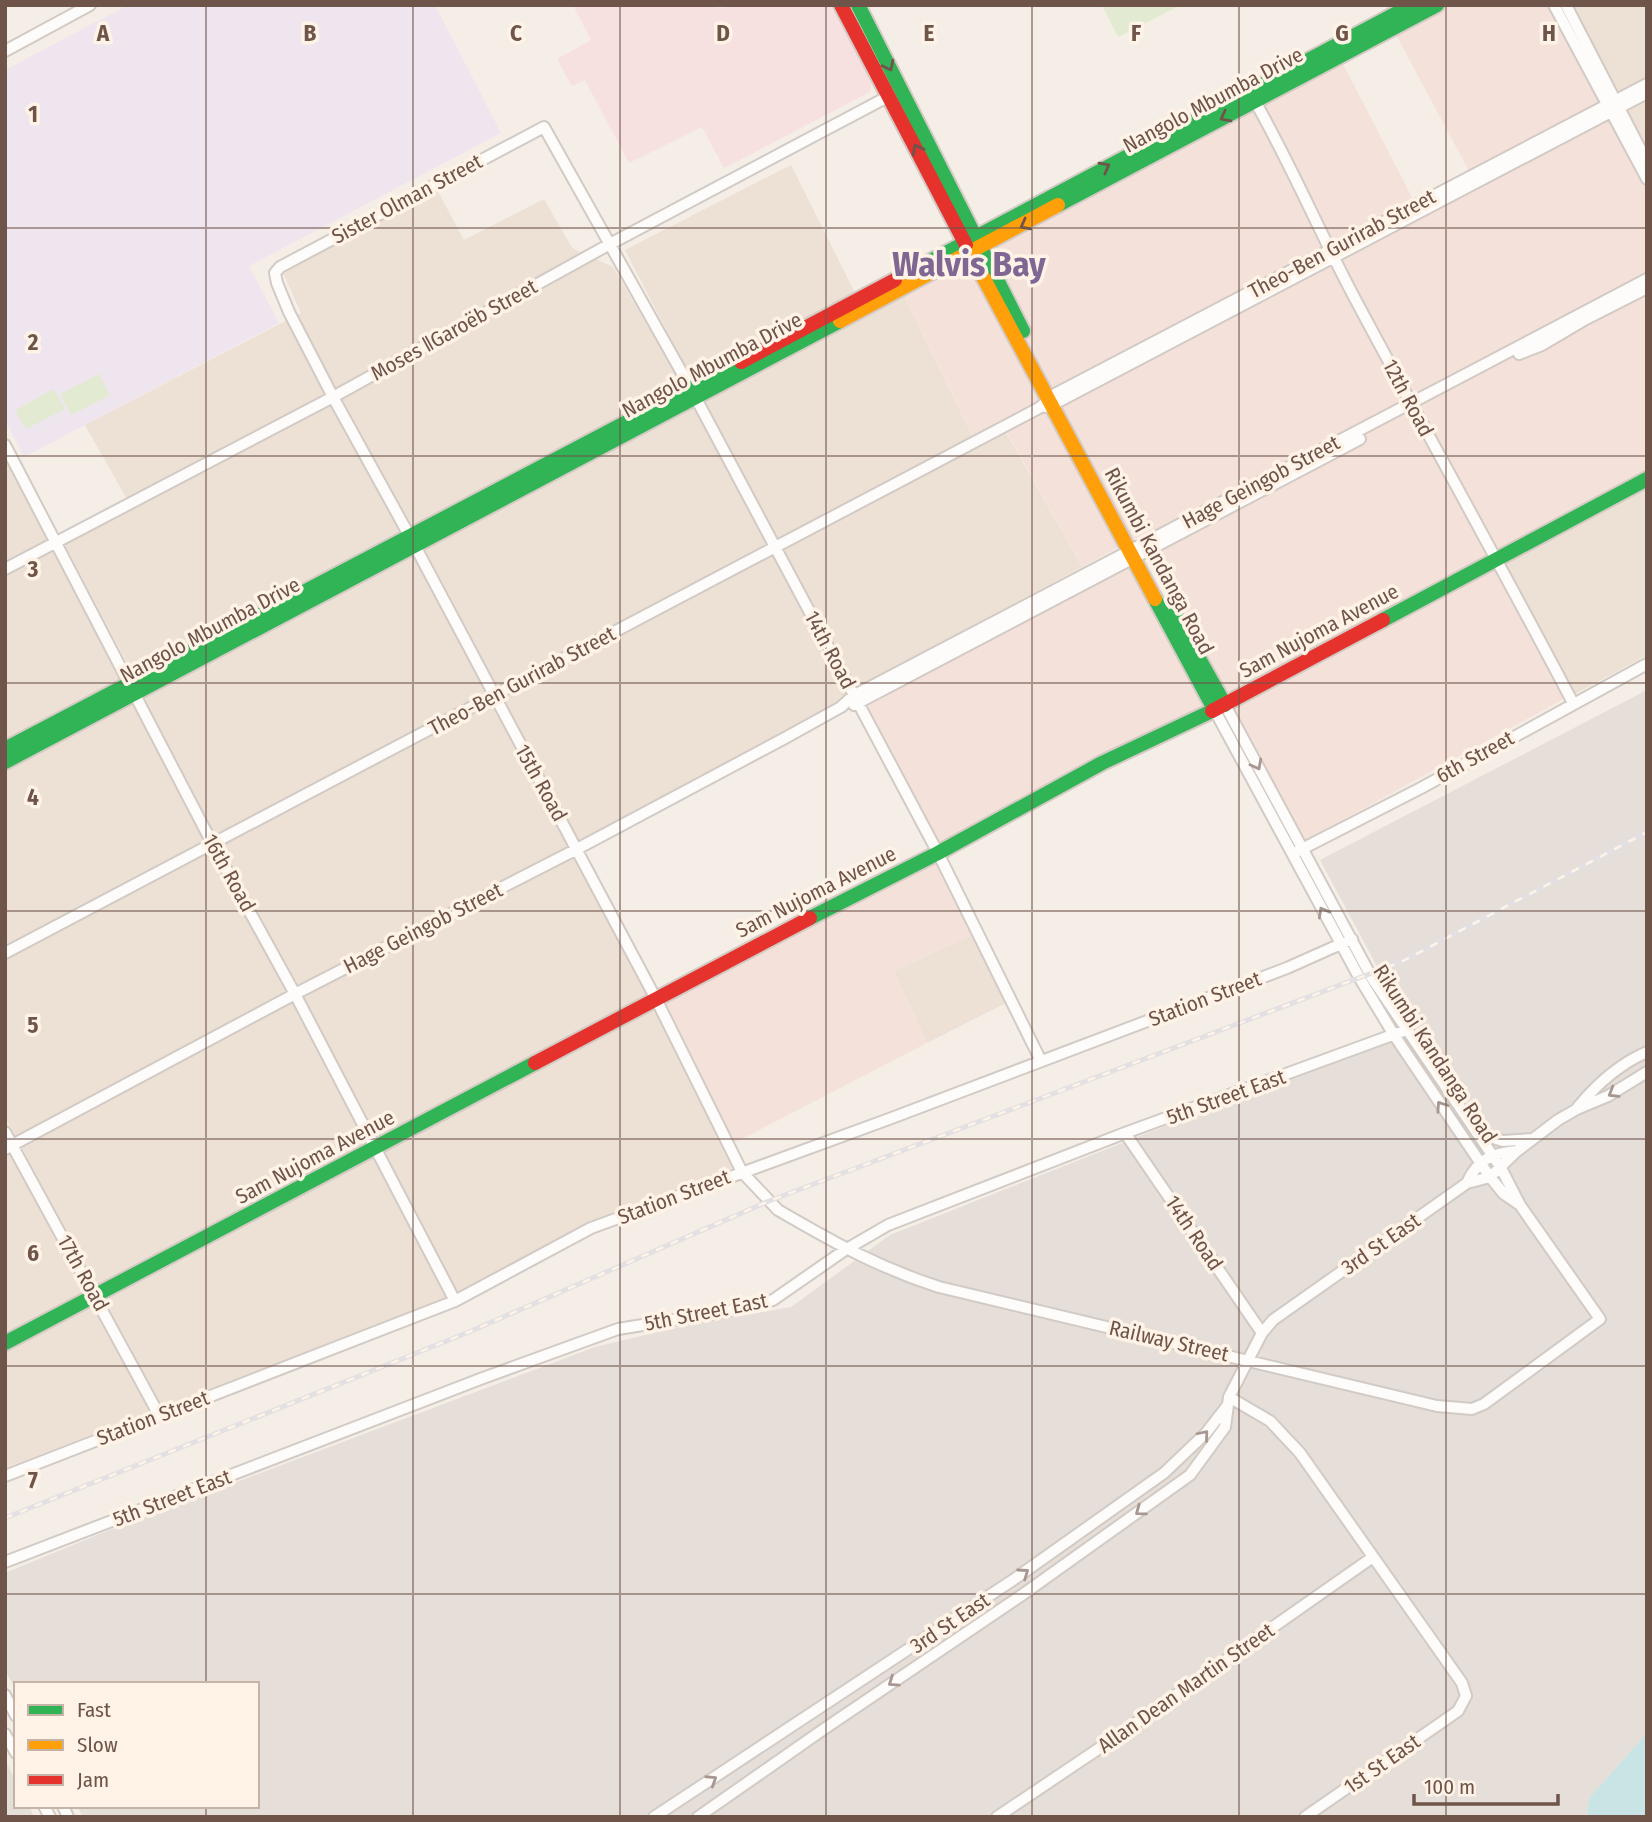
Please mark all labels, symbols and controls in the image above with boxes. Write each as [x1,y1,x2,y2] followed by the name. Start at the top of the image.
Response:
[96,19,110,47] text: A
[304,19,317,47] text: B
[510,19,522,47] text: C
[716,19,730,47] text: D
[924,19,935,47] text: E
[1131,19,1141,47] text: F
[1335,19,1349,47] text: G
[1542,19,1556,47] text: H
[1119,42,1307,158] street label: Nangolo Mbumba Drive
[881,59,894,71] one-way arrow
[28,100,38,128] text: 1
[1220,109,1232,122] one-way arrow
[911,144,925,156] one-way arrow
[327,148,487,250] street label: Sister Olman Street
[1098,162,1110,175] one-way arrow
[1244,184,1440,304] street label: Theo-Ben Gurirab Street
[1020,216,1032,230] one-way arrow
[892,243,1046,285] district label: Walvis Bay
[366,273,542,386] street label: Moses ǁGaroëb Street
[618,307,806,423] street label: Nangolo Mbumba Drive
[27,328,39,356] text: 2
[1377,355,1439,441] street label: 12th Road
[1178,429,1344,534] street label: Hage Geingob Street
[1099,463,1219,659] street label: Rikumbi Kandanga Road
[27,555,39,583] text: 3
[116,572,304,688] street label: Nangolo Mbumba Drive
[1235,578,1403,684] street label: Sam Nujoma Avenue
[799,606,861,694] street label: 14th Road
[424,621,620,741] street label: Theo-Ben Gurirab Street
[1432,725,1519,789] street label: 6th Street
[509,740,573,826] street label: 15th Road
[1249,758,1262,770] one-way arrow
[27,783,39,811] text: 4
[197,830,261,916] street label: 16th Road
[732,840,900,944] street label: Sam Nujoma Avenue
[339,877,507,979] street label: Hage Geingob Street
[1318,906,1331,919] one-way arrow
[1367,960,1503,1148] street label: Rikumbi Kandanga Road
[1145,966,1265,1032] street label: Station Street
[27,1011,39,1039] text: 5
[1163,1063,1289,1131] street label: 5th Street East
[1607,1084,1620,1097] one-way arrow
[1437,1101,1449,1114] one-way arrow
[231,1104,399,1210] street label: Sam Nujoma Avenue
[614,1164,734,1230] street label: Station Street
[1160,1191,1228,1275] street label: 14th Road
[1337,1207,1426,1281] street label: 3rd St East
[51,1230,115,1316] street label: 17th Road
[27,1239,39,1267] text: 6
[642,1287,770,1337] street label: 5th Street East
[1107,1315,1231,1367] street label: Railway Street
[93,1385,213,1451] street label: Station Street
[1196,1430,1208,1443] one-way arrow
[109,1464,235,1532] street label: 5th Street East
[28,1466,38,1494] text: 7
[1135,1503,1148,1515] one-way arrow
[1016,1569,1029,1581] one-way arrow
[905,1587,995,1659] street label: 3rd St East
[1093,1617,1279,1759] street label: Allan Dean Martin Street
[888,1674,901,1686] one-way arrow
[14,1682,259,1808] legend
[77,1697,111,1723] text: Fast
[1339,1728,1425,1800] street label: 1st St East
[77,1732,118,1758] text: Slow
[1414,1762,1558,1806] scale bar
[77,1767,109,1793] text: Jam
[1424,1774,1475,1800] text: 100 m
[704,1776,717,1788] one-way arrow

